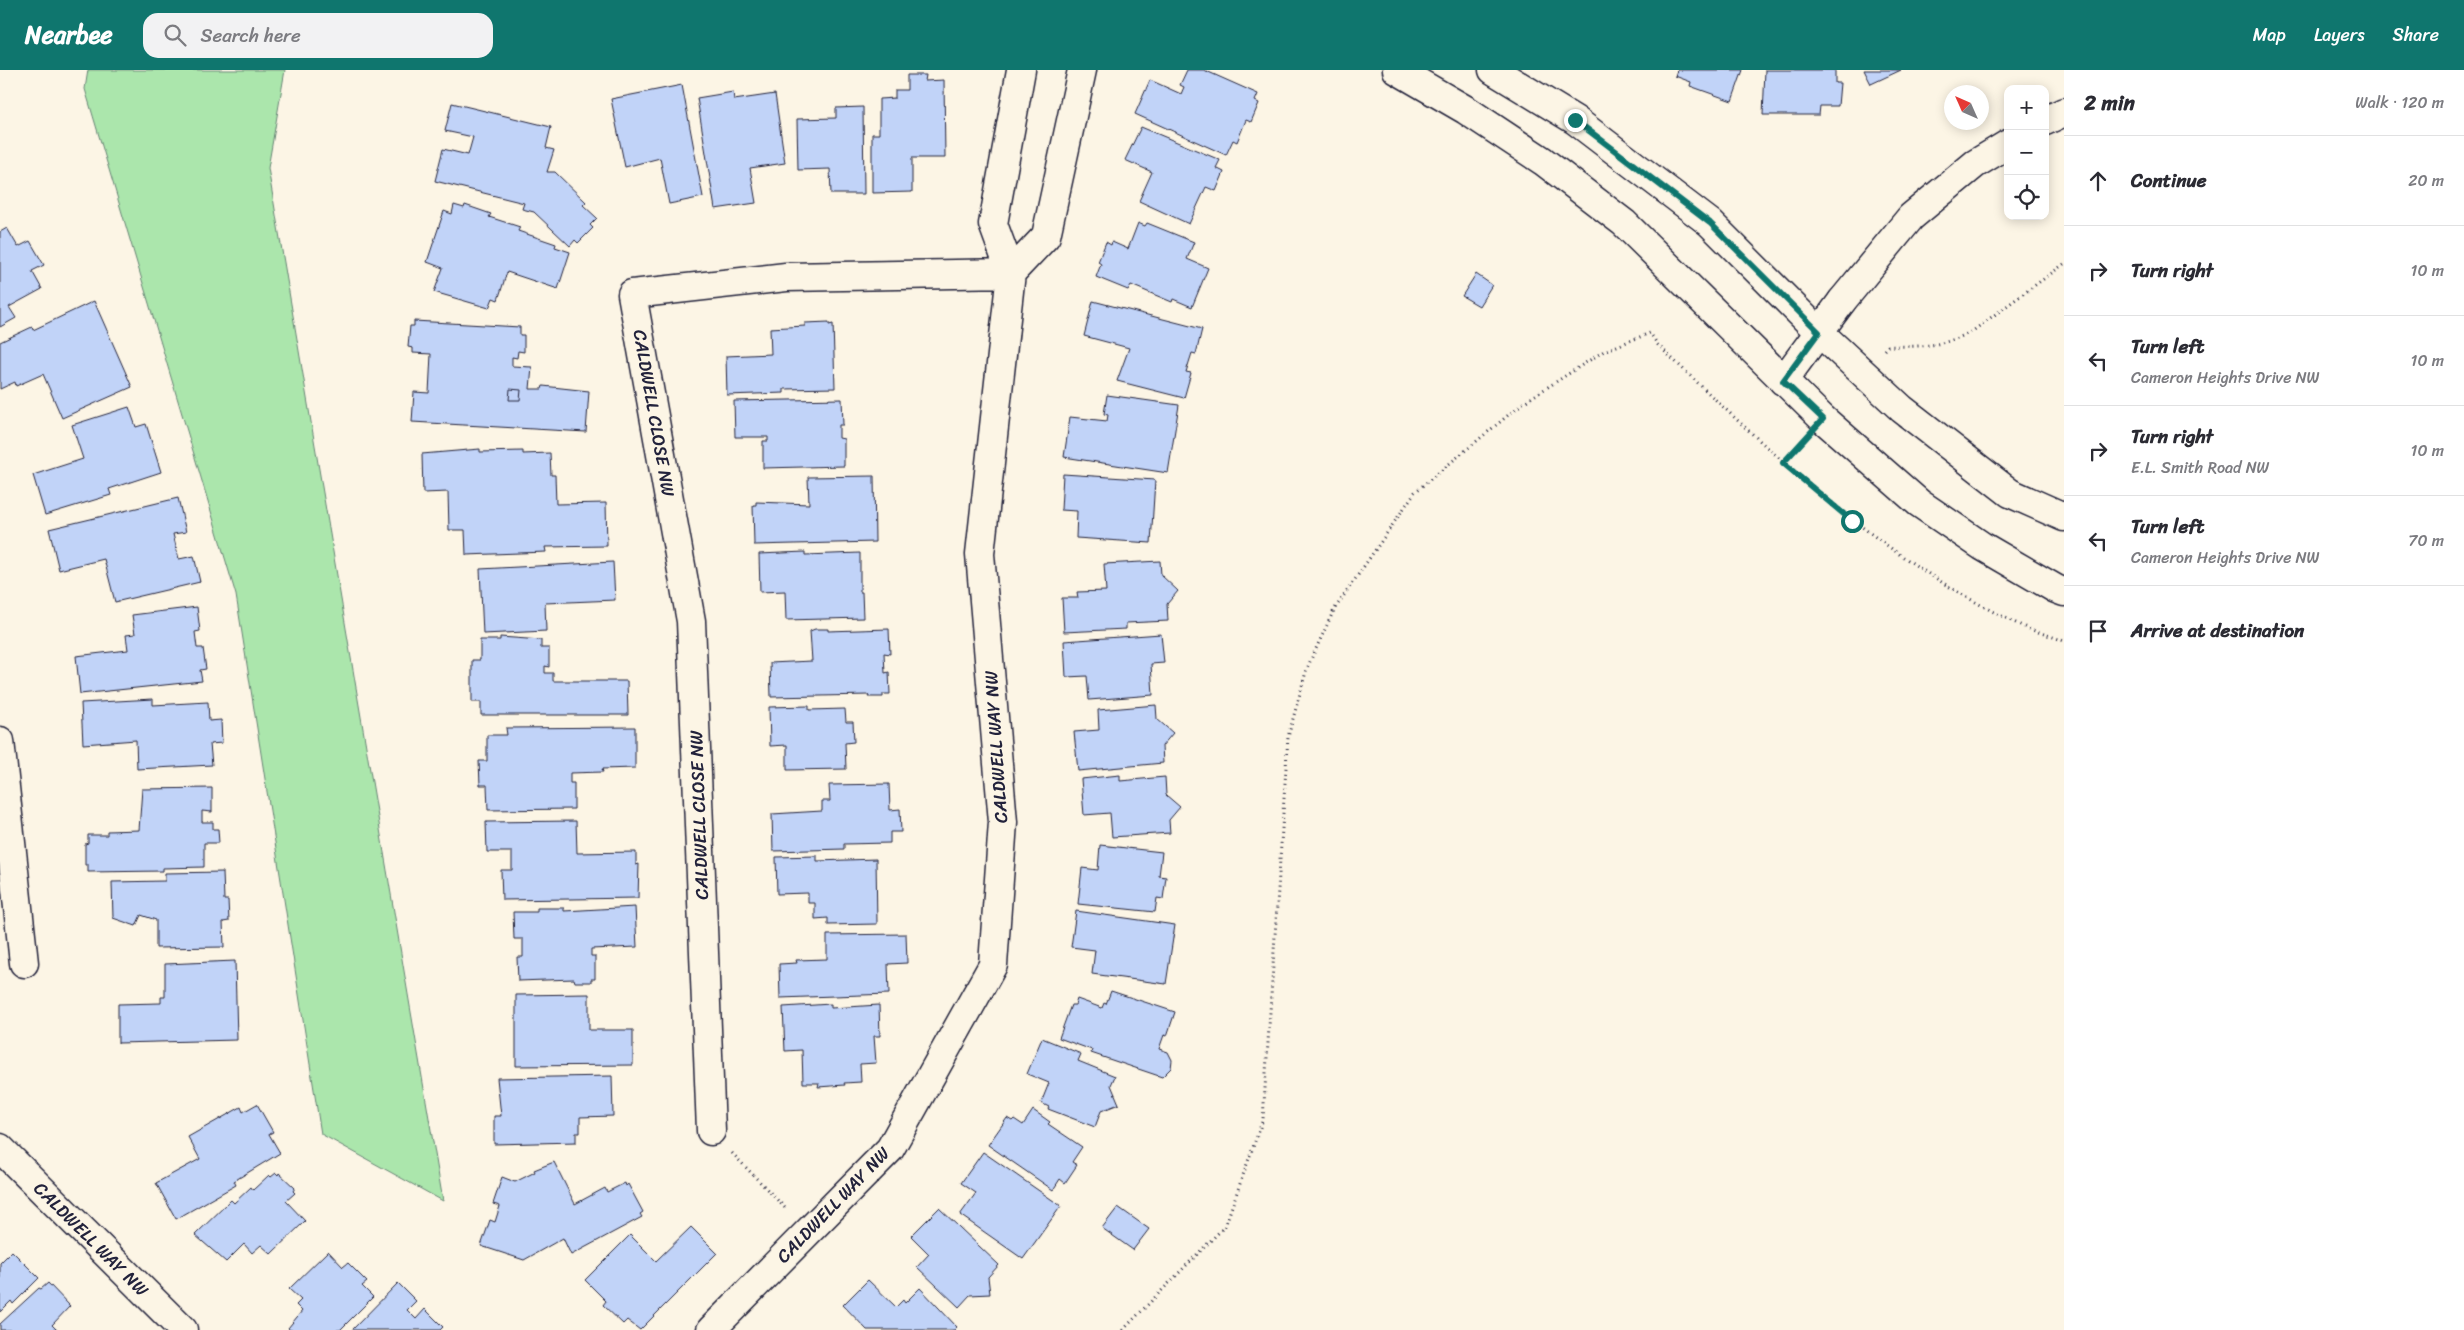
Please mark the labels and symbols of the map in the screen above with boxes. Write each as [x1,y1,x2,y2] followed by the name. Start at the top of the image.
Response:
[1944,85,1989,130] north arrow
[1564,109,1587,132] route end
[624,327,685,500] street label: CALDWELL CLOSE NW
[1841,510,1864,533] route start
[975,669,1017,824] street label: CALDWELL WAY NW
[680,729,718,900] street label: CALDWELL CLOSE NW
[768,1138,898,1271] street label: CALDWELL WAY NW
[26,1174,157,1305] street label: CALDWELL WAY NW

